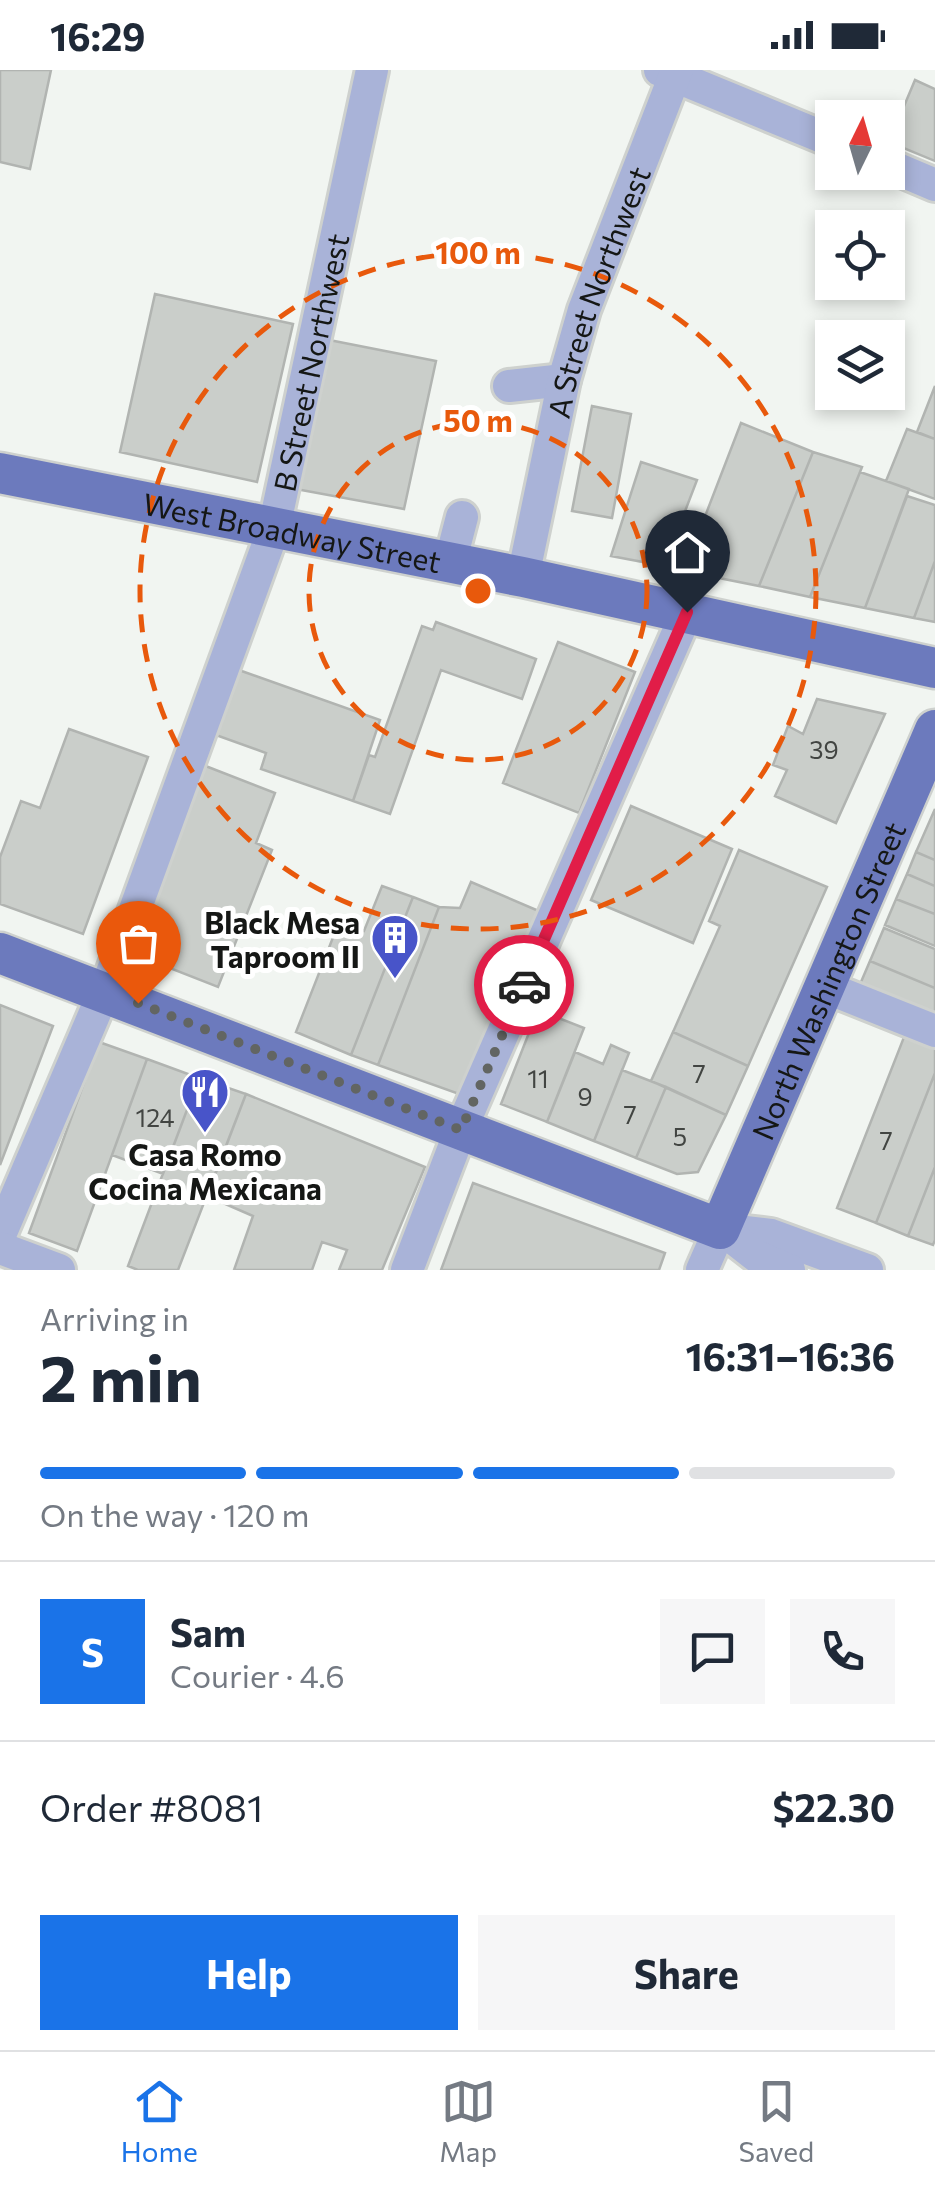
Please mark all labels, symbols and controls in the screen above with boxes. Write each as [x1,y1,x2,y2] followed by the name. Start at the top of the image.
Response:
[50,12,146,59] text: 16:29
[815,100,905,190] north arrow
[815,100,905,410] map controls
[538,161,657,421] street label: A Street Northwest
[815,210,905,300] button: locate
[264,230,355,495] street label: B Street Northwest
[435,233,521,270] text: 100 m
[815,320,905,410] button: layers
[443,401,513,438] text: 50 m
[140,483,444,579] street label: West Broadway Street
[645,510,730,613] pin
[660,525,715,580] icon: home
[460,573,496,609] centre of rings
[809,734,839,764] house number: 39
[742,816,912,1145] street label: North Washington Street
[96,901,181,1004] pin
[204,903,360,974] place label: Black Mesa Taproom II
[369,912,421,980] building icon: Black Mesa Taproom II
[111,916,166,971] icon: bag
[474,935,574,1035] courier
[497,958,552,1013] icon: car
[692,1058,706,1088] house number: 7
[527,1063,549,1093] house number: 11
[179,1066,231,1134] restaurant icon: Casa Romo Cocina Mexicana
[577,1081,593,1111] house number: 9
[623,1099,637,1129] house number: 7
[135,1102,175,1132] house number: 124
[673,1121,687,1151] house number: 5
[879,1125,893,1155] house number: 7
[88,1135,322,1206] place label: Casa Romo Cocina Mexicana
[40,1298,189,1338] text: Arriving in
[685,1332,895,1379] text: 16:31–16:36
[40,1336,202,1415] text: 2 min
[40,1494,309,1534] text: On the way · 120 m
[660,1599,765,1704] button: chat
[790,1599,895,1704] button: phone
[170,1608,246,1655] text: Sam
[81,1628,104,1675] text: S
[170,1655,345,1695] text: Courier · 4.6
[40,1783,263,1830] text: Order #8081
[772,1783,895,1830] text: $22.30
[40,1915,458,2030] button: Help
[478,1915,895,2030] button: Share
[121,2074,198,2168] tab: Home
[439,2074,497,2168] tab: Map
[739,2074,814,2168] tab: Saved

